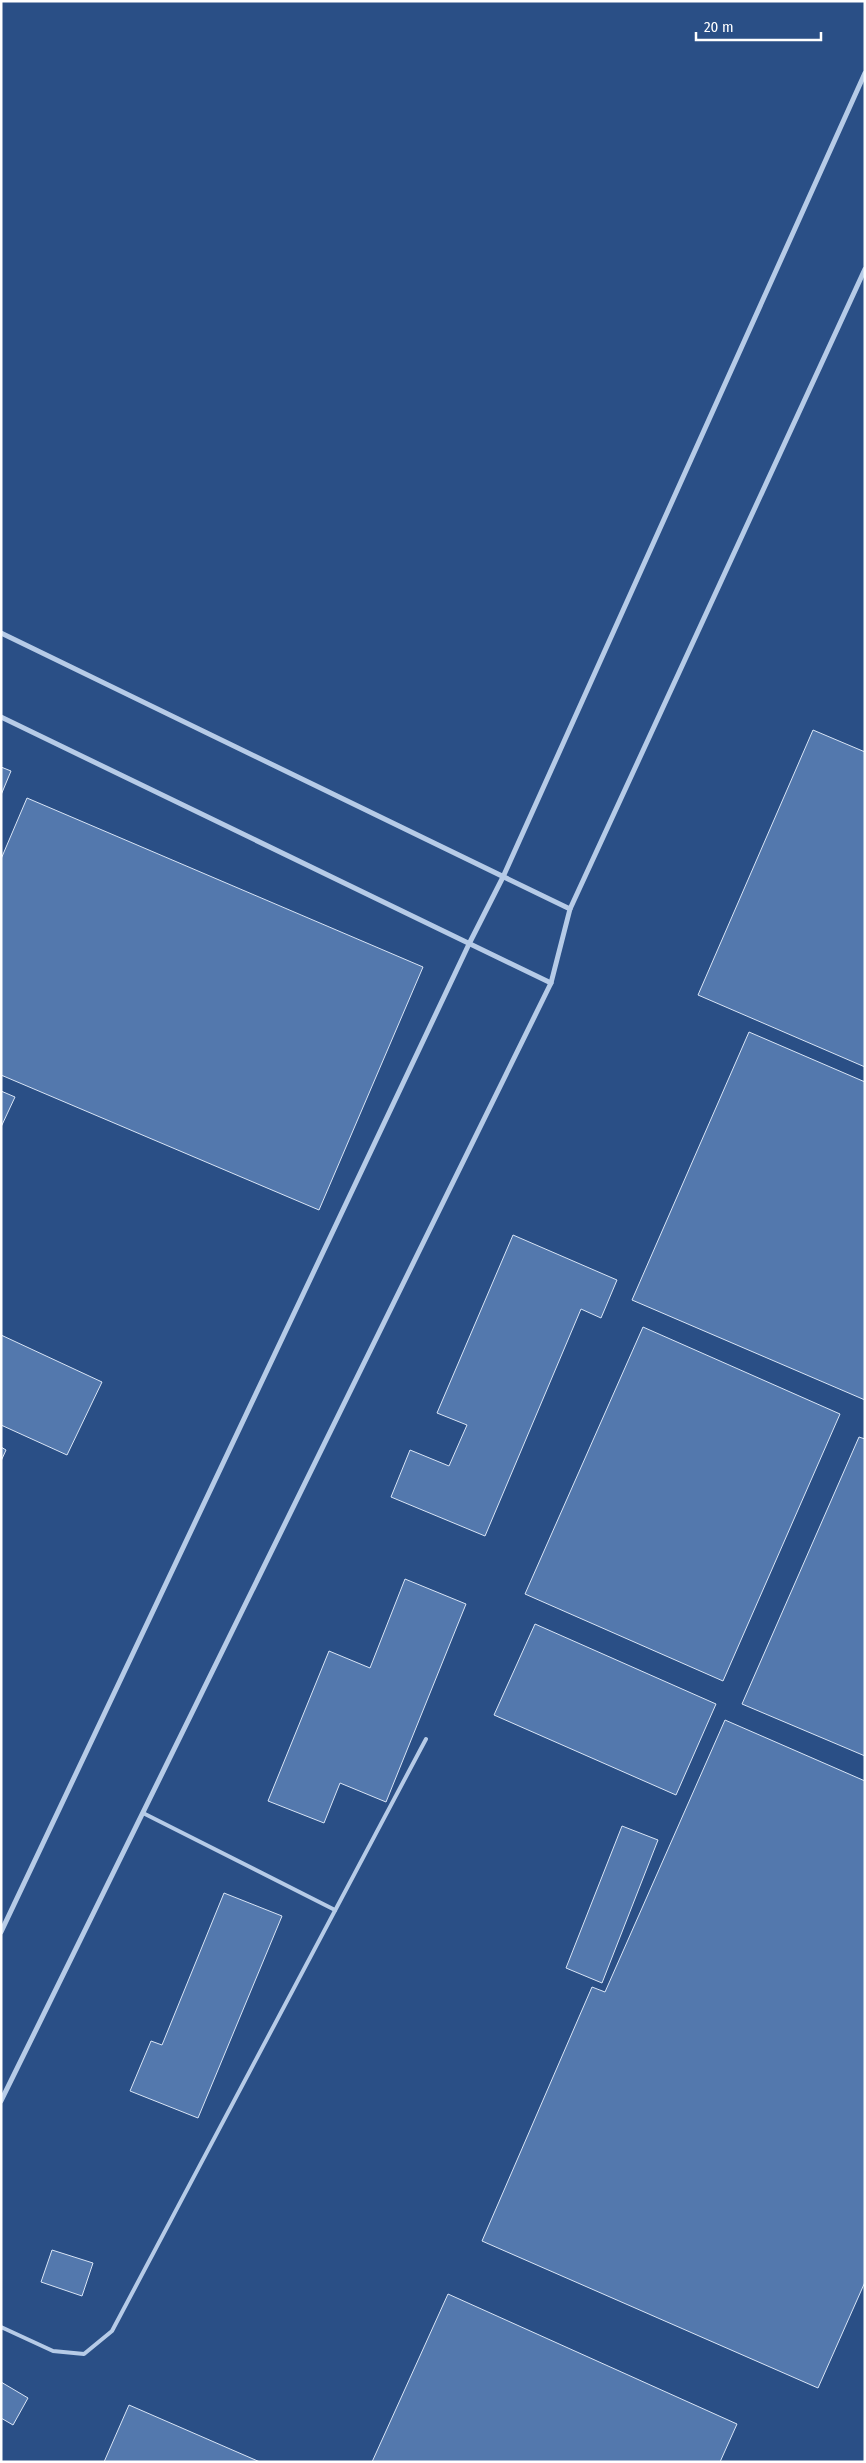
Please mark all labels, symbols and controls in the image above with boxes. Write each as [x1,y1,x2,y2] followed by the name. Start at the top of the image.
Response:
[696,10,821,42] scale bar
[704,18,734,36] text: 20 m

